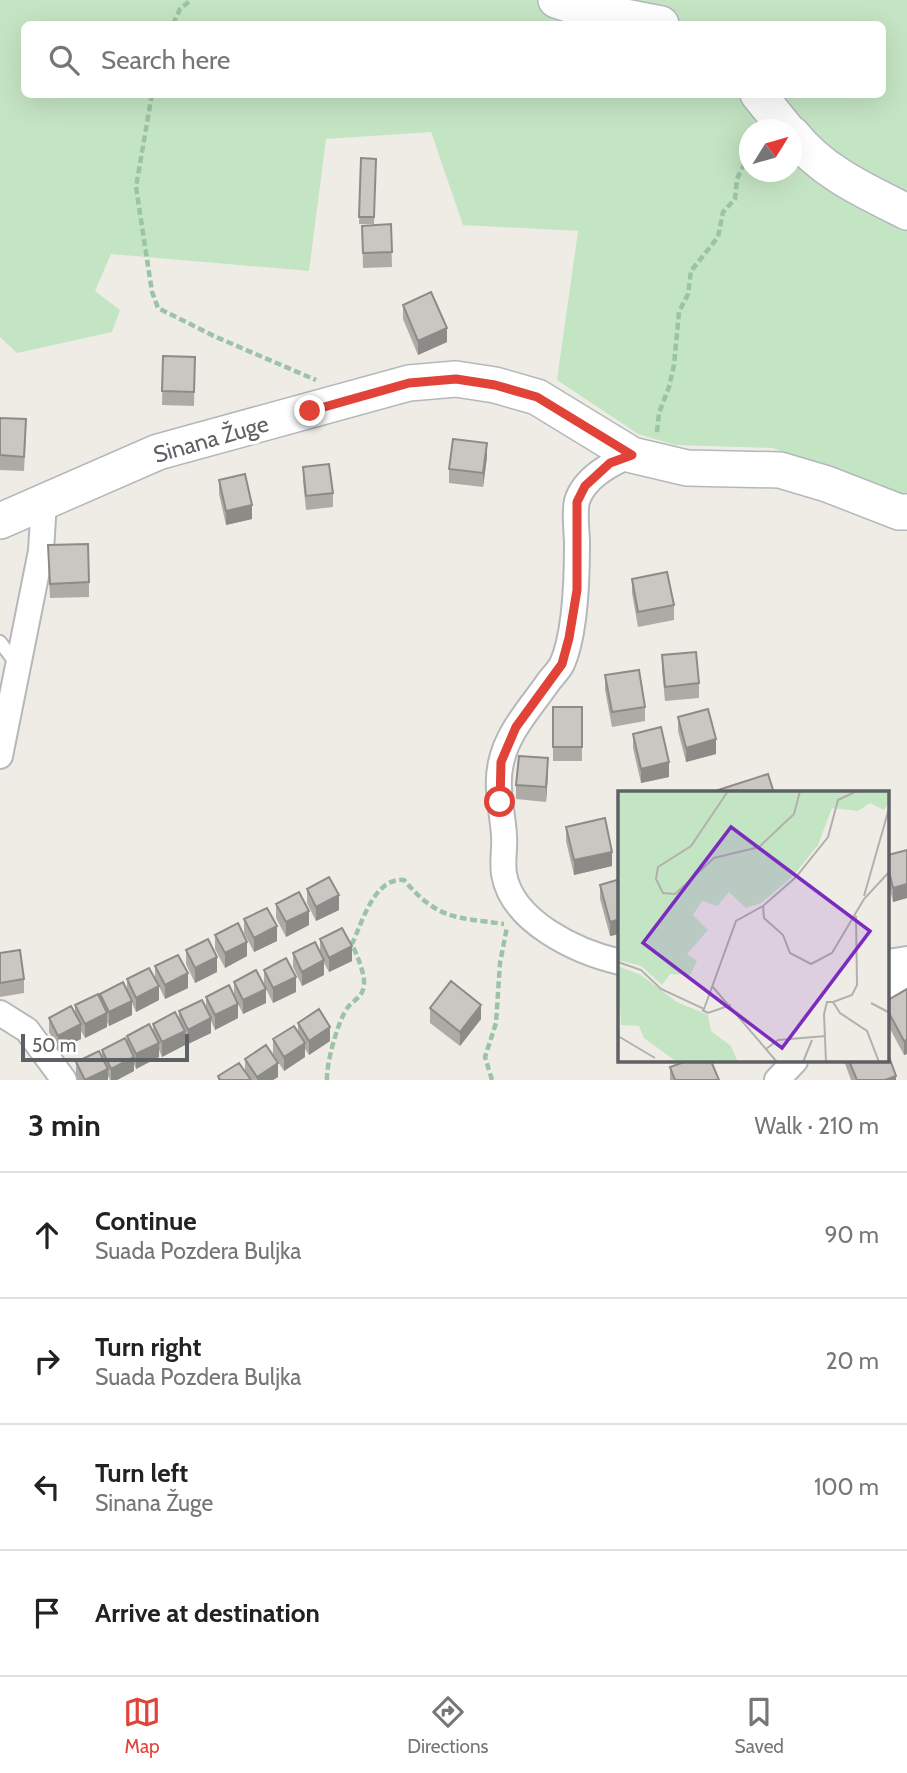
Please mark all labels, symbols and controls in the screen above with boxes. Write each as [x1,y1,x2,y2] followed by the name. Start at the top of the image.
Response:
[21,21,886,98] search box
[45,41,83,79] icon: search
[101,44,230,76] text: Search here
[739,119,802,182] north arrow
[294,395,325,426] route end
[150,408,272,469] street label: Sinana Žuge
[484,786,515,817] route start
[618,791,890,1062] inset map
[21,1031,189,1063] scale bar
[32,1034,76,1057] text: 50 m
[28,1107,101,1144] text: 3 min
[755,1112,879,1140] text: Walk · 210 m
[95,1205,197,1237] text: Continue
[28,1216,66,1254] icon: ahead
[825,1221,879,1249] text: 90 m
[95,1237,301,1265] text: Suada Pozdera Buljka
[95,1331,201,1363] text: Turn right
[28,1342,66,1380] icon: right
[826,1347,879,1375] text: 20 m
[95,1363,301,1391] text: Suada Pozdera Buljka
[95,1457,188,1489] text: Turn left
[28,1468,66,1506] icon: left
[814,1473,879,1501] text: 100 m
[95,1489,213,1517] text: Sinana Žuge
[28,1594,66,1632] icon: arrive
[95,1597,320,1629] text: Arrive at destination
[123,1693,161,1758] tab: Map
[407,1693,488,1758] tab: Directions
[735,1693,784,1758] tab: Saved

